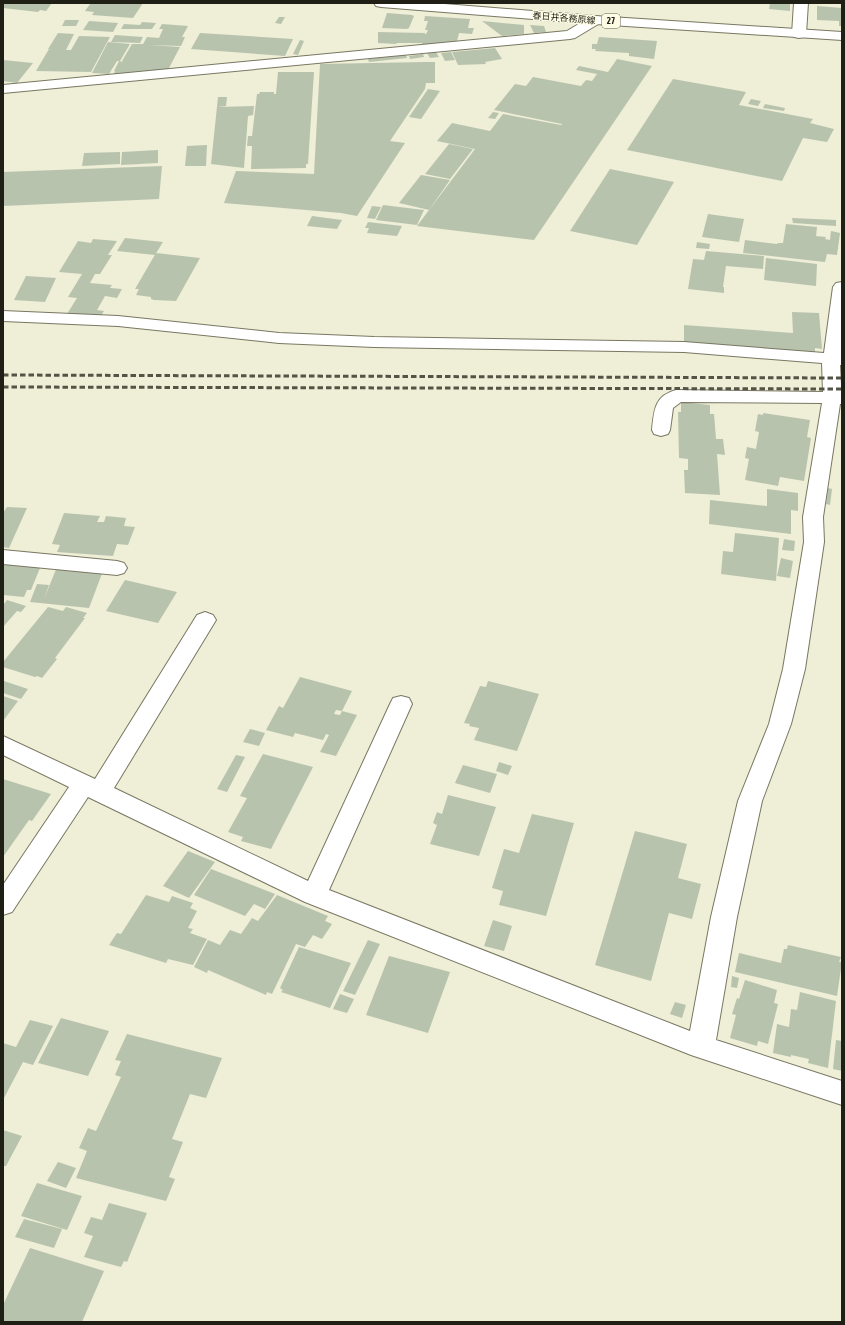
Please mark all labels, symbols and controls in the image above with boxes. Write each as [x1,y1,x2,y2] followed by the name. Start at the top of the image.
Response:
[532,10,597,26] street label: 春日井各務原線
[602,14,620,28] road number: 27

